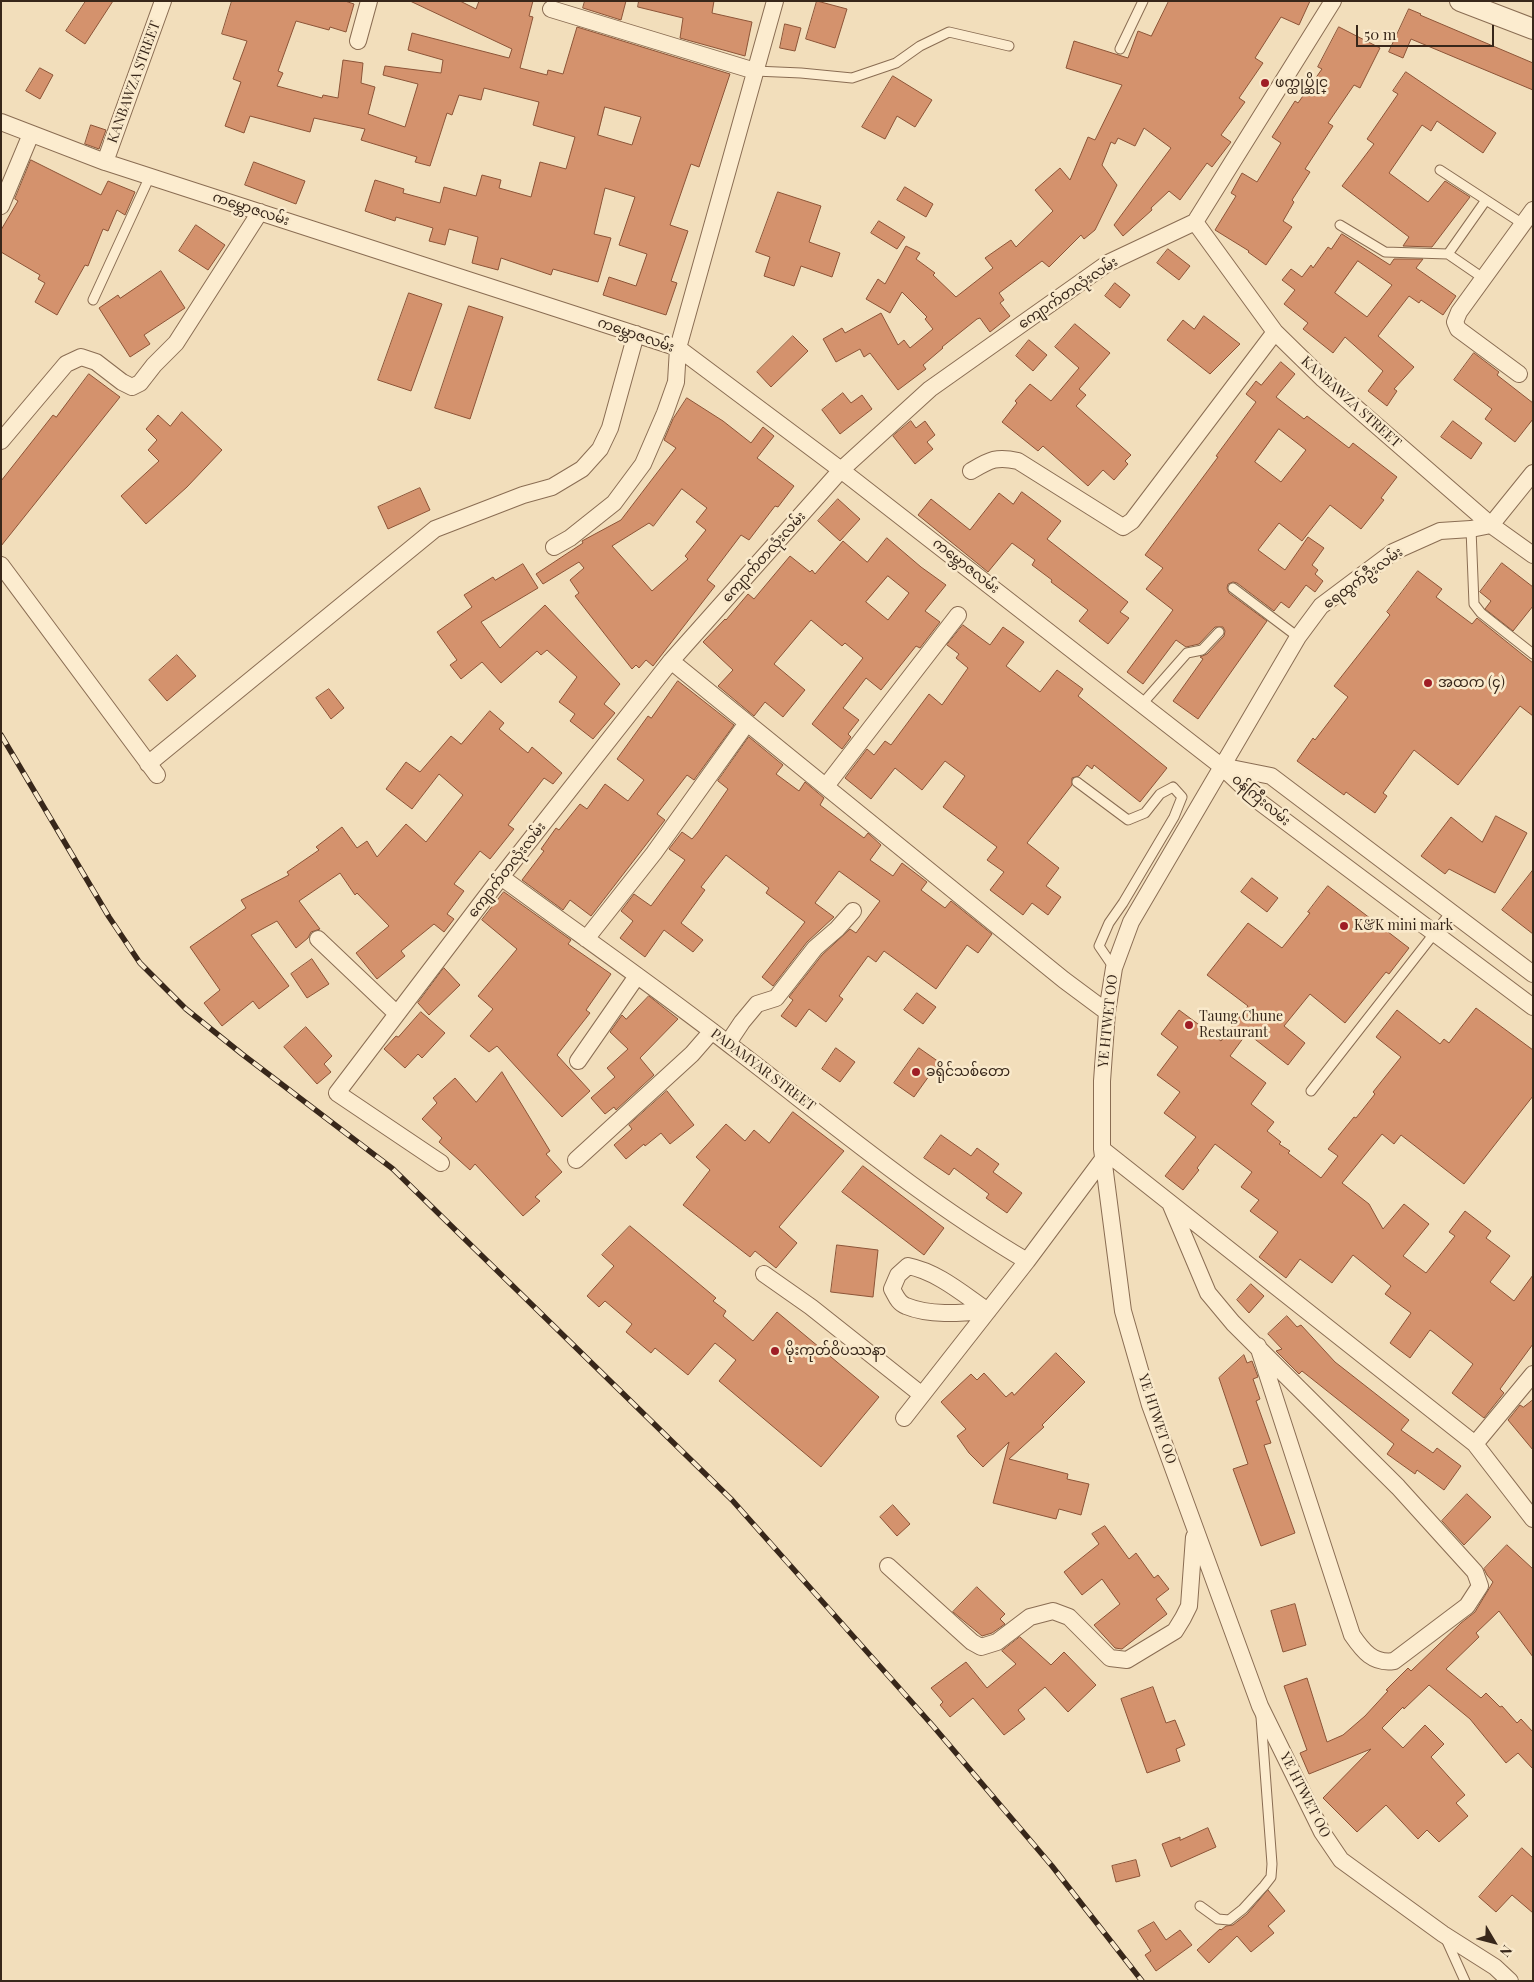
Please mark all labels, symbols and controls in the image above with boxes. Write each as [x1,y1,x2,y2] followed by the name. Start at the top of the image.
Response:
[1359,15,1496,47] scale bar
[104,19,164,145] street label: KANBAWZA STREET
[1364,24,1396,44] text: 50 m
[1275,75,1328,91] place label: ဖက္ထုပ္ဆိုင္
[1259,77,1271,89] marker: ဖက္ထုပ္ဆိုင္
[210,189,292,229] street label: ကမ္ဘောဇလမ်း
[1015,253,1121,333] street label: ကျောက်တလုံးလမ်း
[596,314,676,356] street label: ကမ္ဘောဇလမ်း
[1298,353,1404,451] street label: KANBAWZA STREET
[719,508,809,606] street label: ကျောက်တလုံးလမ်း
[929,535,1003,597] street label: ကမ္ဘောဇလမ်း
[1320,544,1406,612] street label: ရေထွက်ဦးလမ်း
[1438,675,1505,691] place label: အထက (၄)
[1422,677,1434,689] marker: အထက (၄)
[1228,771,1294,829] street label: ဝန်ကြီးလမ်း
[465,819,549,921] street label: ကျောက်တလုံးလမ်း
[1354,918,1453,934] place label: K&K mini mark
[1338,920,1350,932] marker: K&K mini mark
[1095,974,1121,1068] street label: YE HTWET OO
[1199,1009,1283,1042] place label: Taung Chune Restaurant
[1183,1019,1195,1031] marker: Taung Chune Restaurant
[707,1025,819,1115] street label: PADAMYAR STREET
[926,1064,1010,1080] place label: ခရိုင်သစ်တော
[910,1066,922,1078] marker: ခရိုင်သစ်တော
[785,1343,886,1359] place label: မိုးကုတ်ဝိပဿနာ
[769,1345,781,1357] marker: မိုးကုတ်ဝိပဿနာ
[1135,1372,1179,1466] street label: YE HTWET OO
[1276,1749,1334,1841] street label: YE HTWET OO
[1469,1917,1519,1967] north arrow
[1496,1942,1517,1961] text: N

